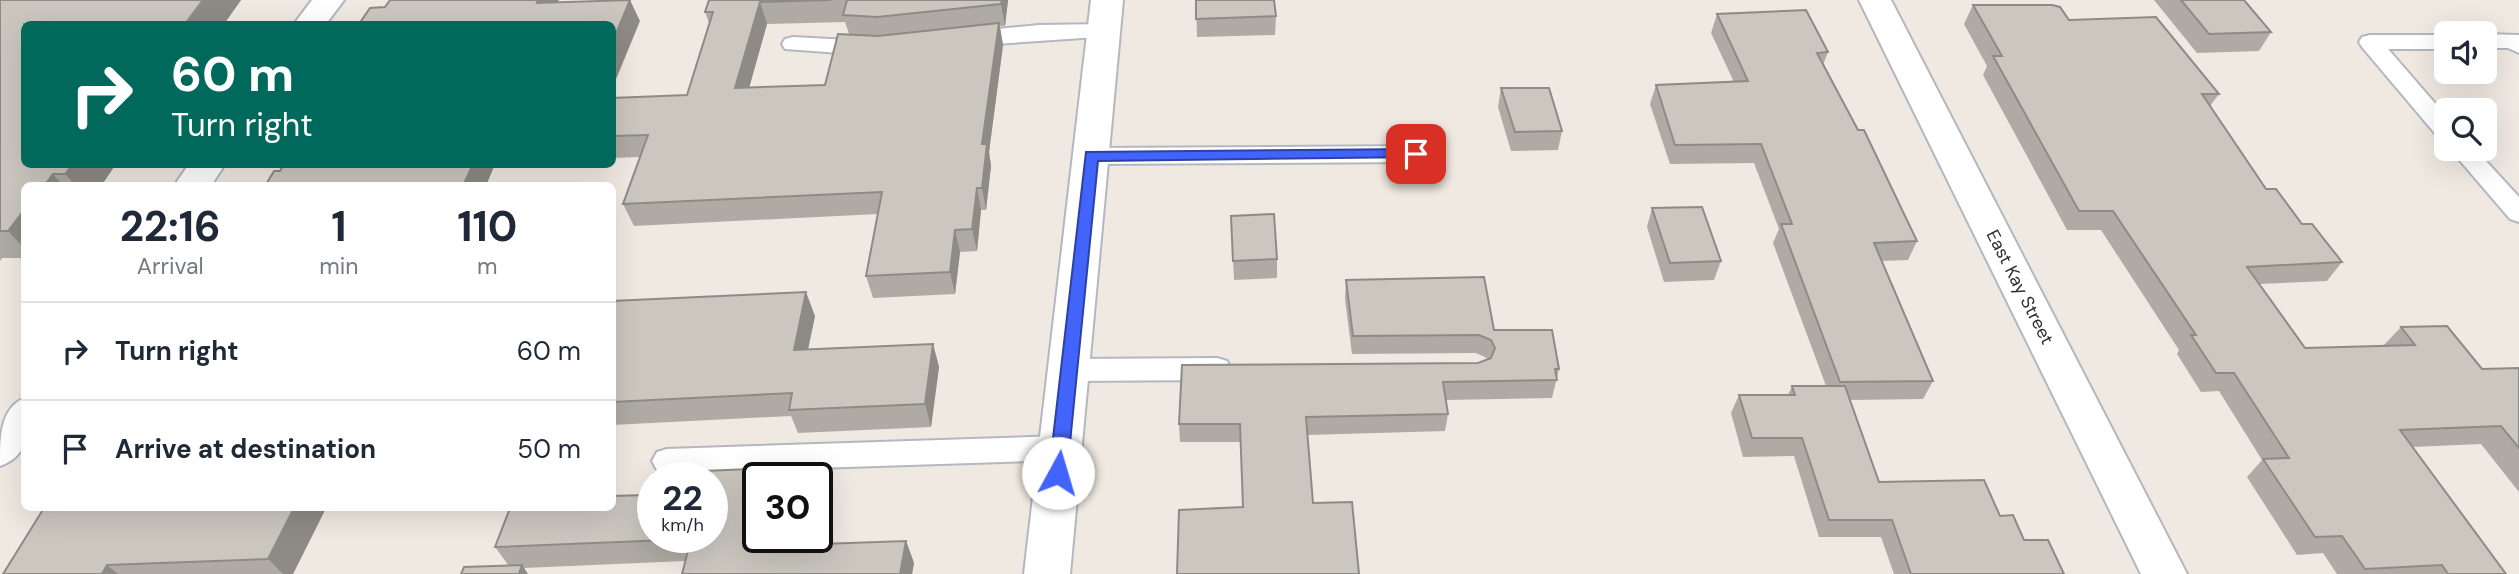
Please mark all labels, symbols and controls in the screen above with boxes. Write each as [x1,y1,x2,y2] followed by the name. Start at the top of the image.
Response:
[2434,21,2497,161] map controls
[2434,21,2497,84] button: sound
[171,42,294,106] text: 60 m
[56,49,147,140] icon: right
[2434,98,2497,161] button: search
[171,104,313,146] text: Turn right
[1386,124,1446,184] pin
[1397,135,1435,173] icon: arrive
[120,199,221,254] text: 22:16
[331,199,347,254] text: 1
[457,199,517,254] text: 110
[1981,225,2059,349] street label: East Kay Street
[137,251,204,281] text: Arrival
[319,251,359,281] text: min
[477,251,498,281] text: m
[56,332,94,370] icon: right
[115,334,239,368] text: Turn right
[517,334,581,368] text: 60 m
[56,430,94,468] icon: arrive
[115,432,376,466] text: Arrive at destination
[517,432,581,466] text: 50 m
[1021,436,1095,510] position arrow
[742,462,833,553] speed limit sign: 30
[662,475,703,521] text: 22
[661,513,704,537] text: km/h

